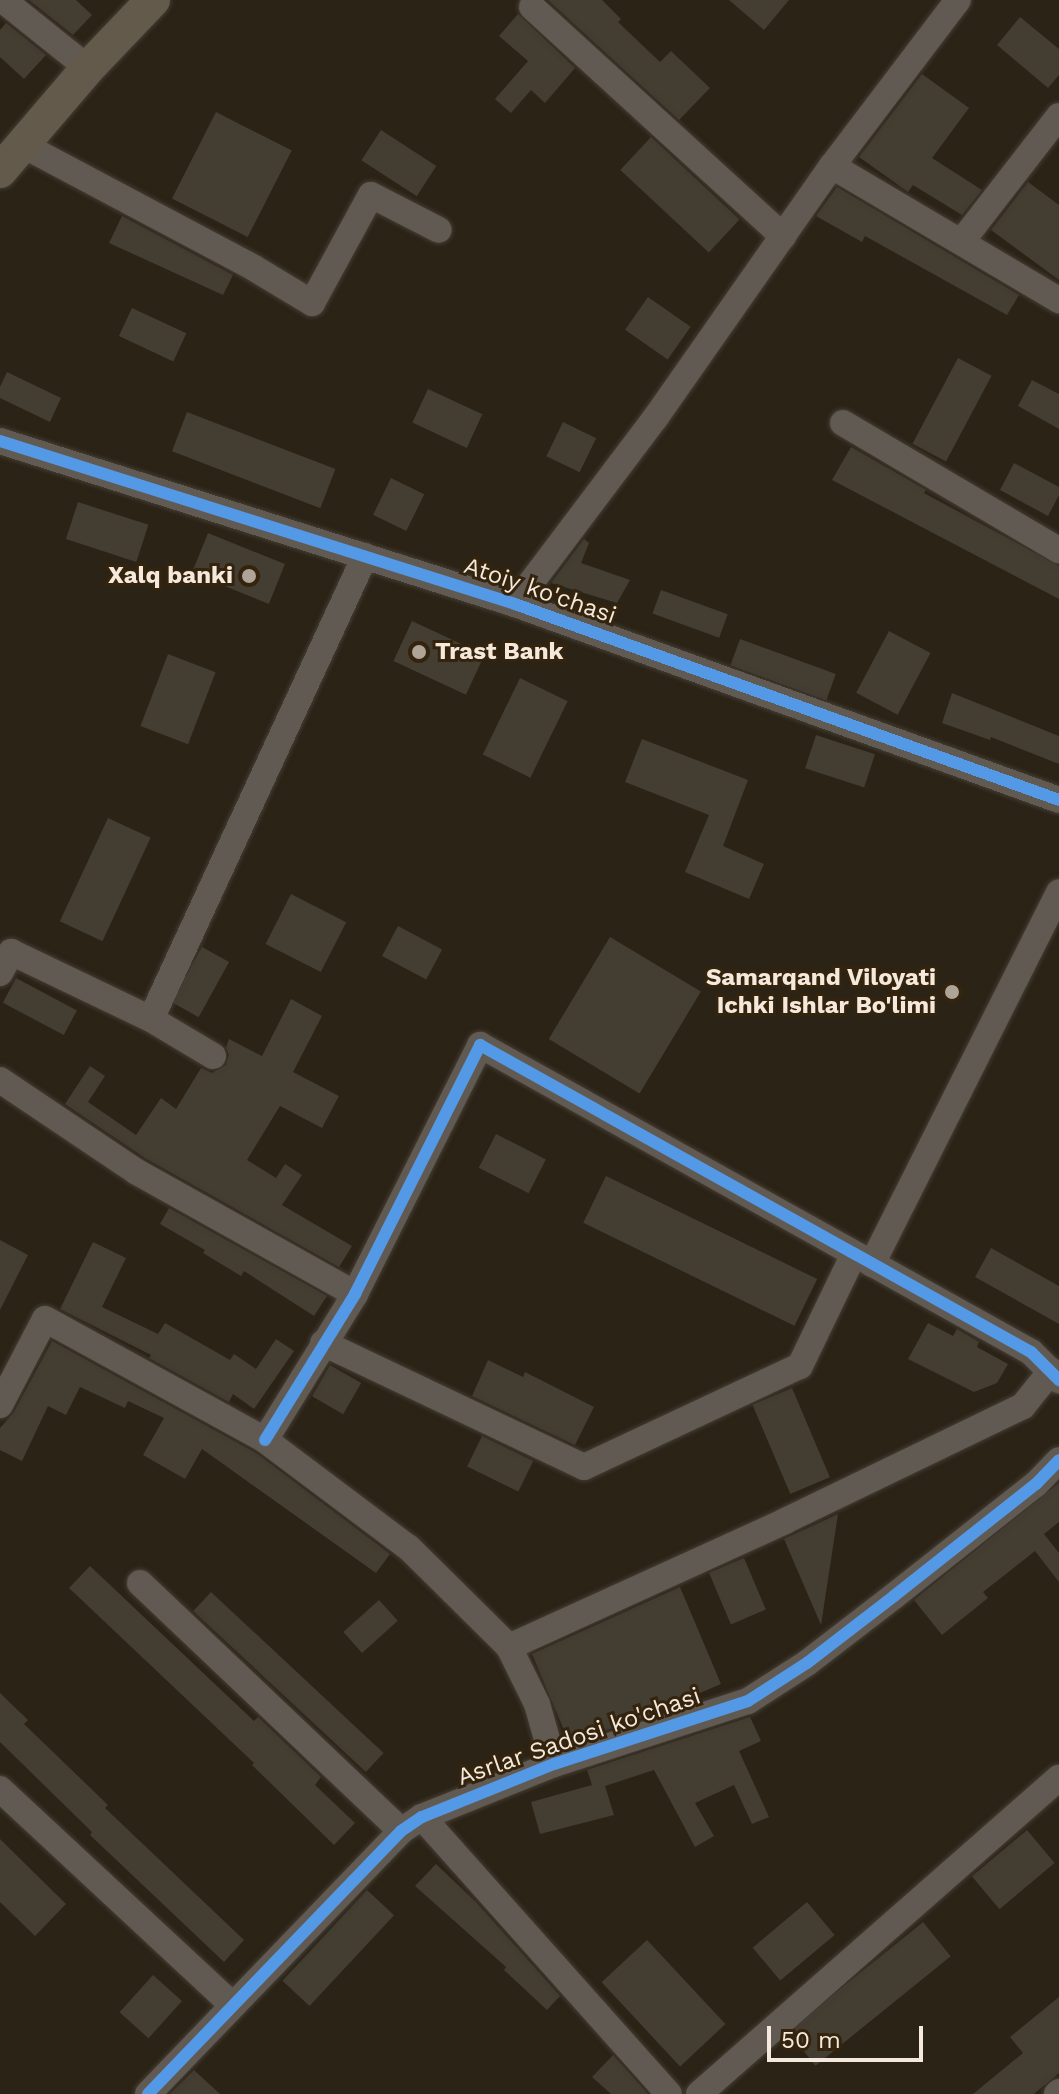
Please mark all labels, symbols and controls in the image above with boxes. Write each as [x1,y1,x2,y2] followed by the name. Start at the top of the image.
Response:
[460,551,620,631] street label: Atoiy ko'chasi
[108,562,233,590] place label: Xalq banki
[240,567,258,585] marker: Xalq banki
[435,638,563,666] place label: Trast Bank
[410,643,428,661] marker: Trast Bank
[705,964,936,1020] place label: Samarqand Viloyati Ichki Ishlar Bo'limi
[943,983,961,1001] marker: Samarqand Viloyati Ichki Ishlar Bo'limi
[453,1682,705,1792] street label: Asrlar Sadosi ko'chasi
[771,2010,927,2060] scale bar
[781,2026,841,2054] text: 50 m

